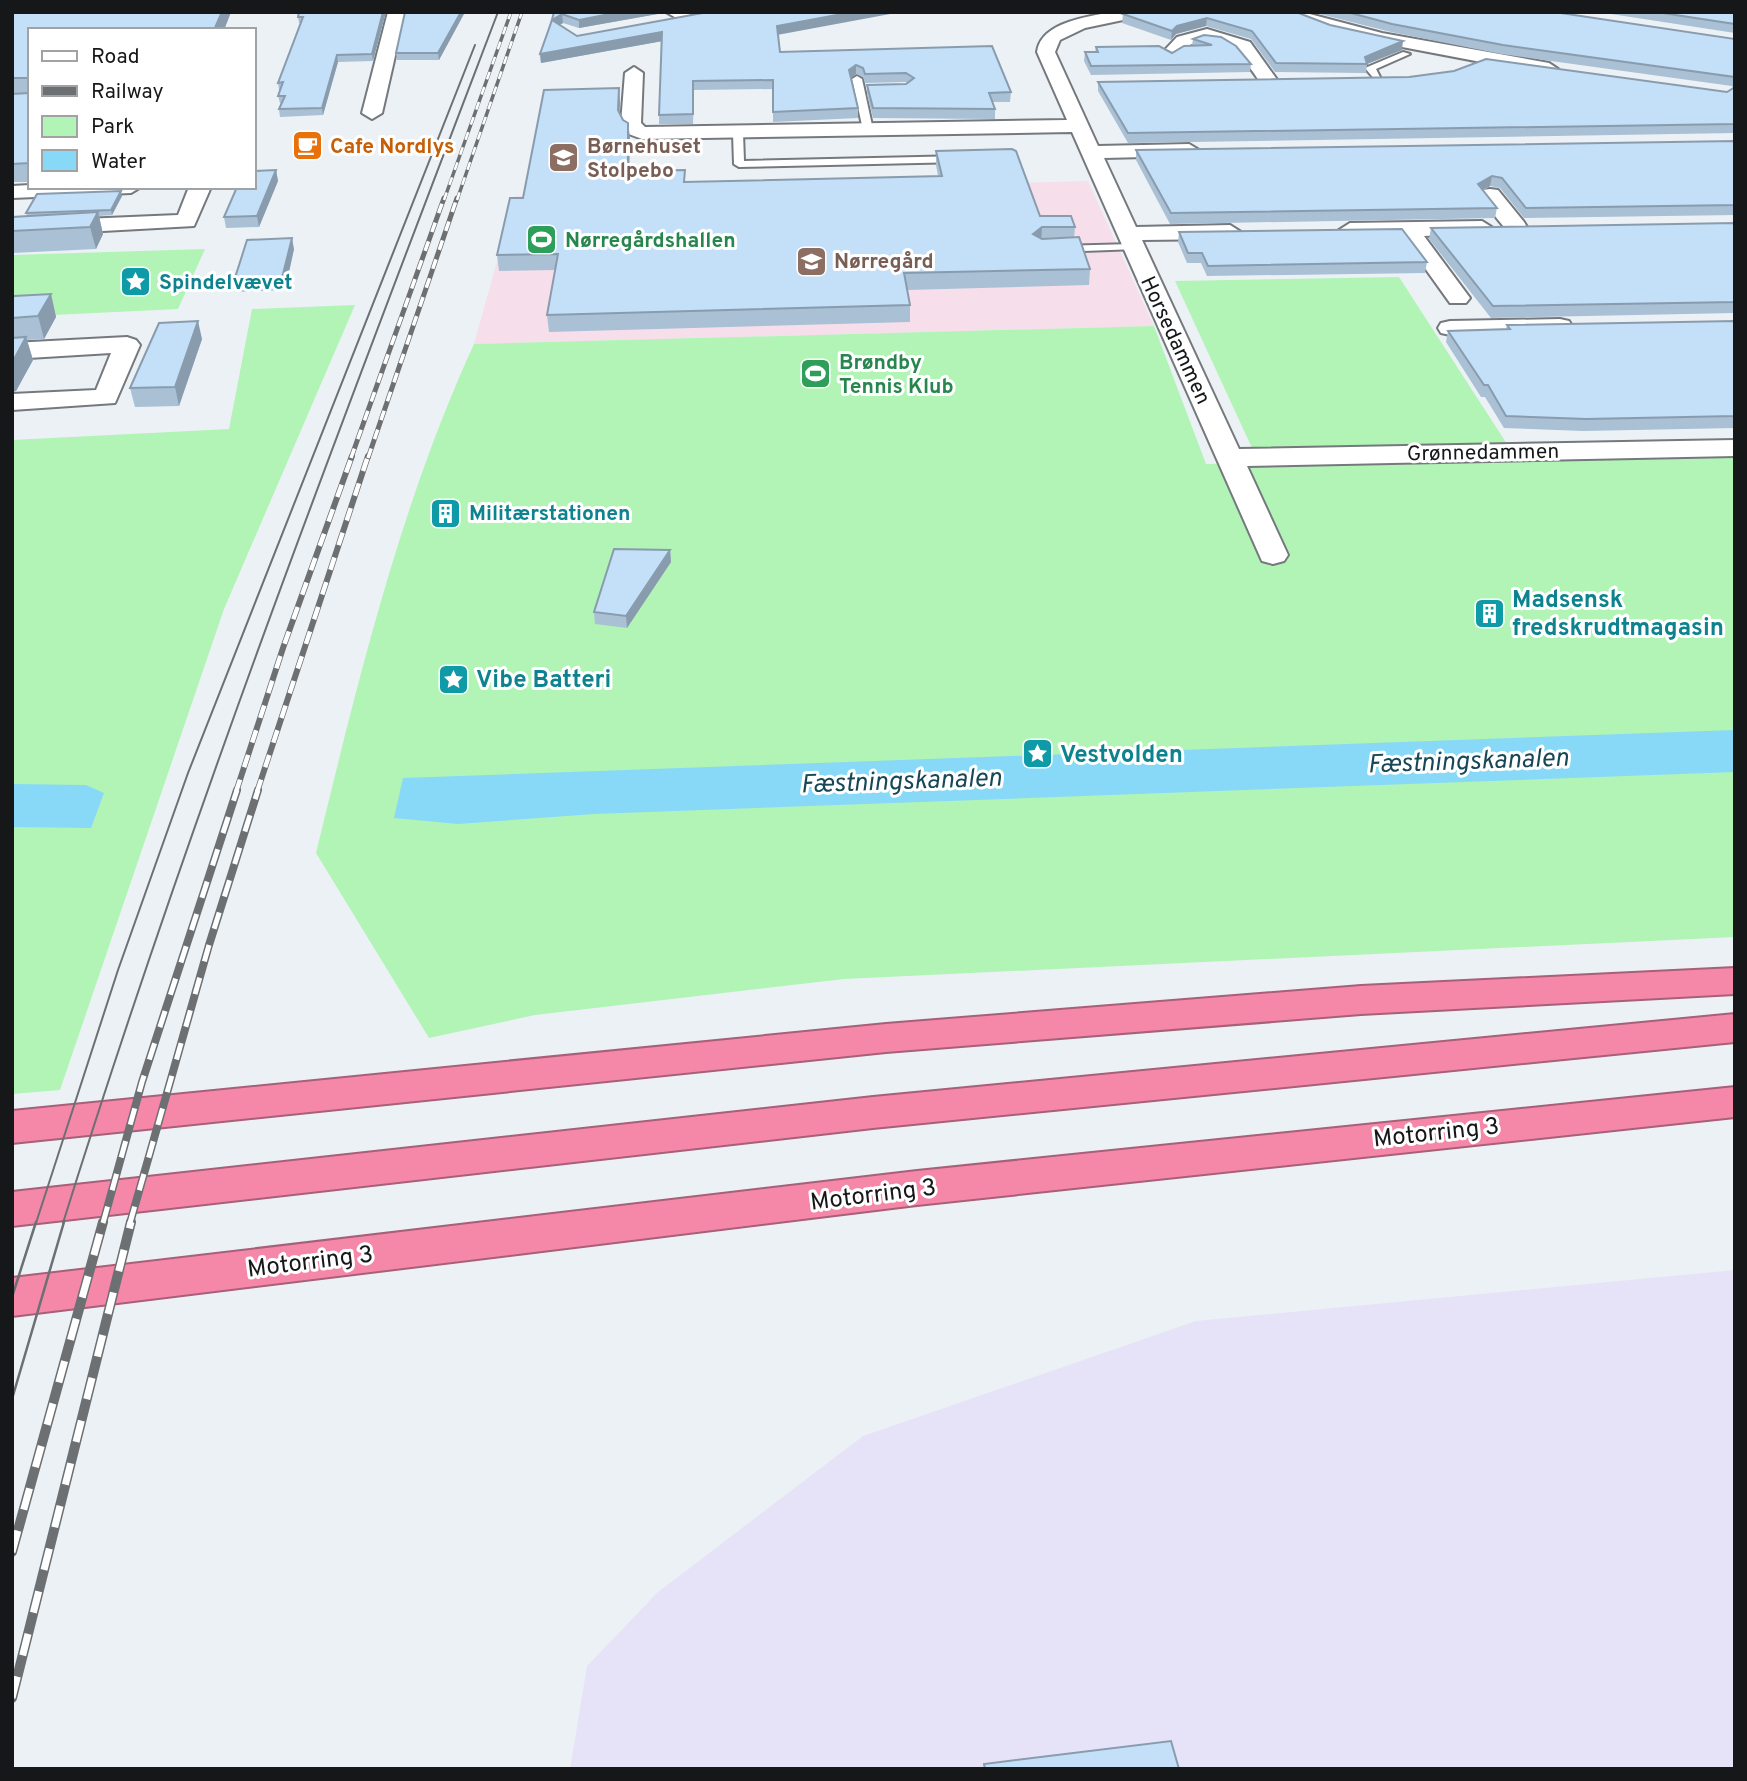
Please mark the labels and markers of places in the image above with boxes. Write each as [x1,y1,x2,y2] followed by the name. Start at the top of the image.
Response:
[290,129,324,163] cafe icon: Cafe Nordlys
[330,134,454,161] place label: Cafe Nordlys
[587,134,701,185] place label: Børnehuset Stolpebo
[547,141,581,175] school or university icon: Børnehuset Stolpebo
[525,223,559,257] sports icon: Nørregårdshallen
[565,228,736,255] place label: Nørregårdshallen
[794,244,828,278] school or university icon: Nørregård
[834,249,934,276] place label: Nørregård
[119,265,153,299] place icon: Spindelvævet
[159,270,292,297] place label: Spindelvævet
[839,350,954,401] place label: Brøndby Tennis Klub
[799,357,833,391] sports icon: Brøndby Tennis Klub
[429,496,463,530] building icon: Militærstationen
[469,501,630,528] place label: Militærstationen
[1512,586,1724,644] place label: Madsensk fredskrudtmagasin
[1472,596,1506,630] building icon: Madsensk fredskrudtmagasin
[436,662,470,696] place icon: Vibe Batteri
[476,666,611,696] place label: Vibe Batteri
[1020,737,1054,771] place icon: Vestvolden
[1060,741,1183,771] place label: Vestvolden

